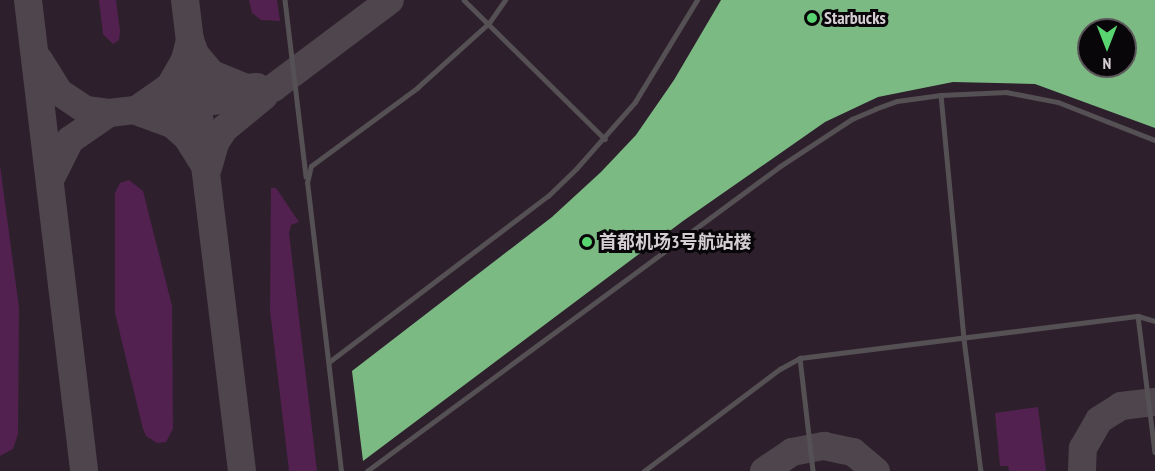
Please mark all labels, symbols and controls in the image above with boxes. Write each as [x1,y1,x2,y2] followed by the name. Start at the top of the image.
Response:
[824,7,886,29] place label: Starbucks
[805,11,819,25] marker: Starbucks
[1077,18,1137,78] north arrow
[1103,54,1111,74] text: N
[599,231,752,253] place label: 首都机场3号航站楼
[580,235,594,249] marker: 首都机场3号航站楼

